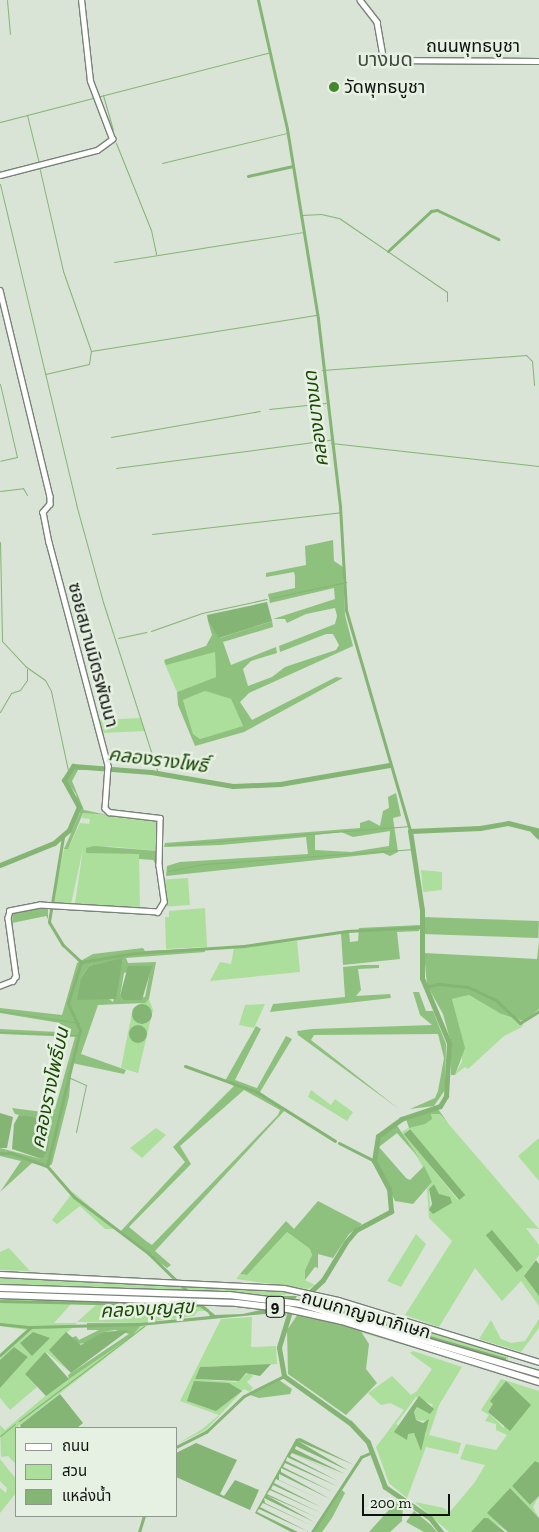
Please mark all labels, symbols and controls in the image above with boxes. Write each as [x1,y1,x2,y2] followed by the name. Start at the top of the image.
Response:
[426,35,520,57] street label: ถนนพุทธบูชา
[357,47,413,71] district label: บางมด
[344,76,425,98] place label: วัดพุทธบูชา
[328,81,340,93] marker: วัดพุทธบูชา
[299,370,333,468] water label: คลองบางมด
[63,580,123,730] street label: ซอยสมานมิตรพัฒนา
[107,743,209,777] water label: คลองรางโพธิ์
[26,1025,74,1151] water label: คลองรางโพธิ์บน
[299,1286,433,1344] street label: ถนนกาญจนาภิเษก
[265,1294,285,1320] road number: 9
[100,1295,194,1323] water label: คลองบุญสุข
[15,1427,178,1517] legend
[62,1437,89,1455] text: ถนน
[62,1462,87,1480] text: สวน
[364,1484,452,1516] scale bar
[62,1487,111,1505] text: แหล่งน้ำ
[370,1494,411,1512] text: 200 m

